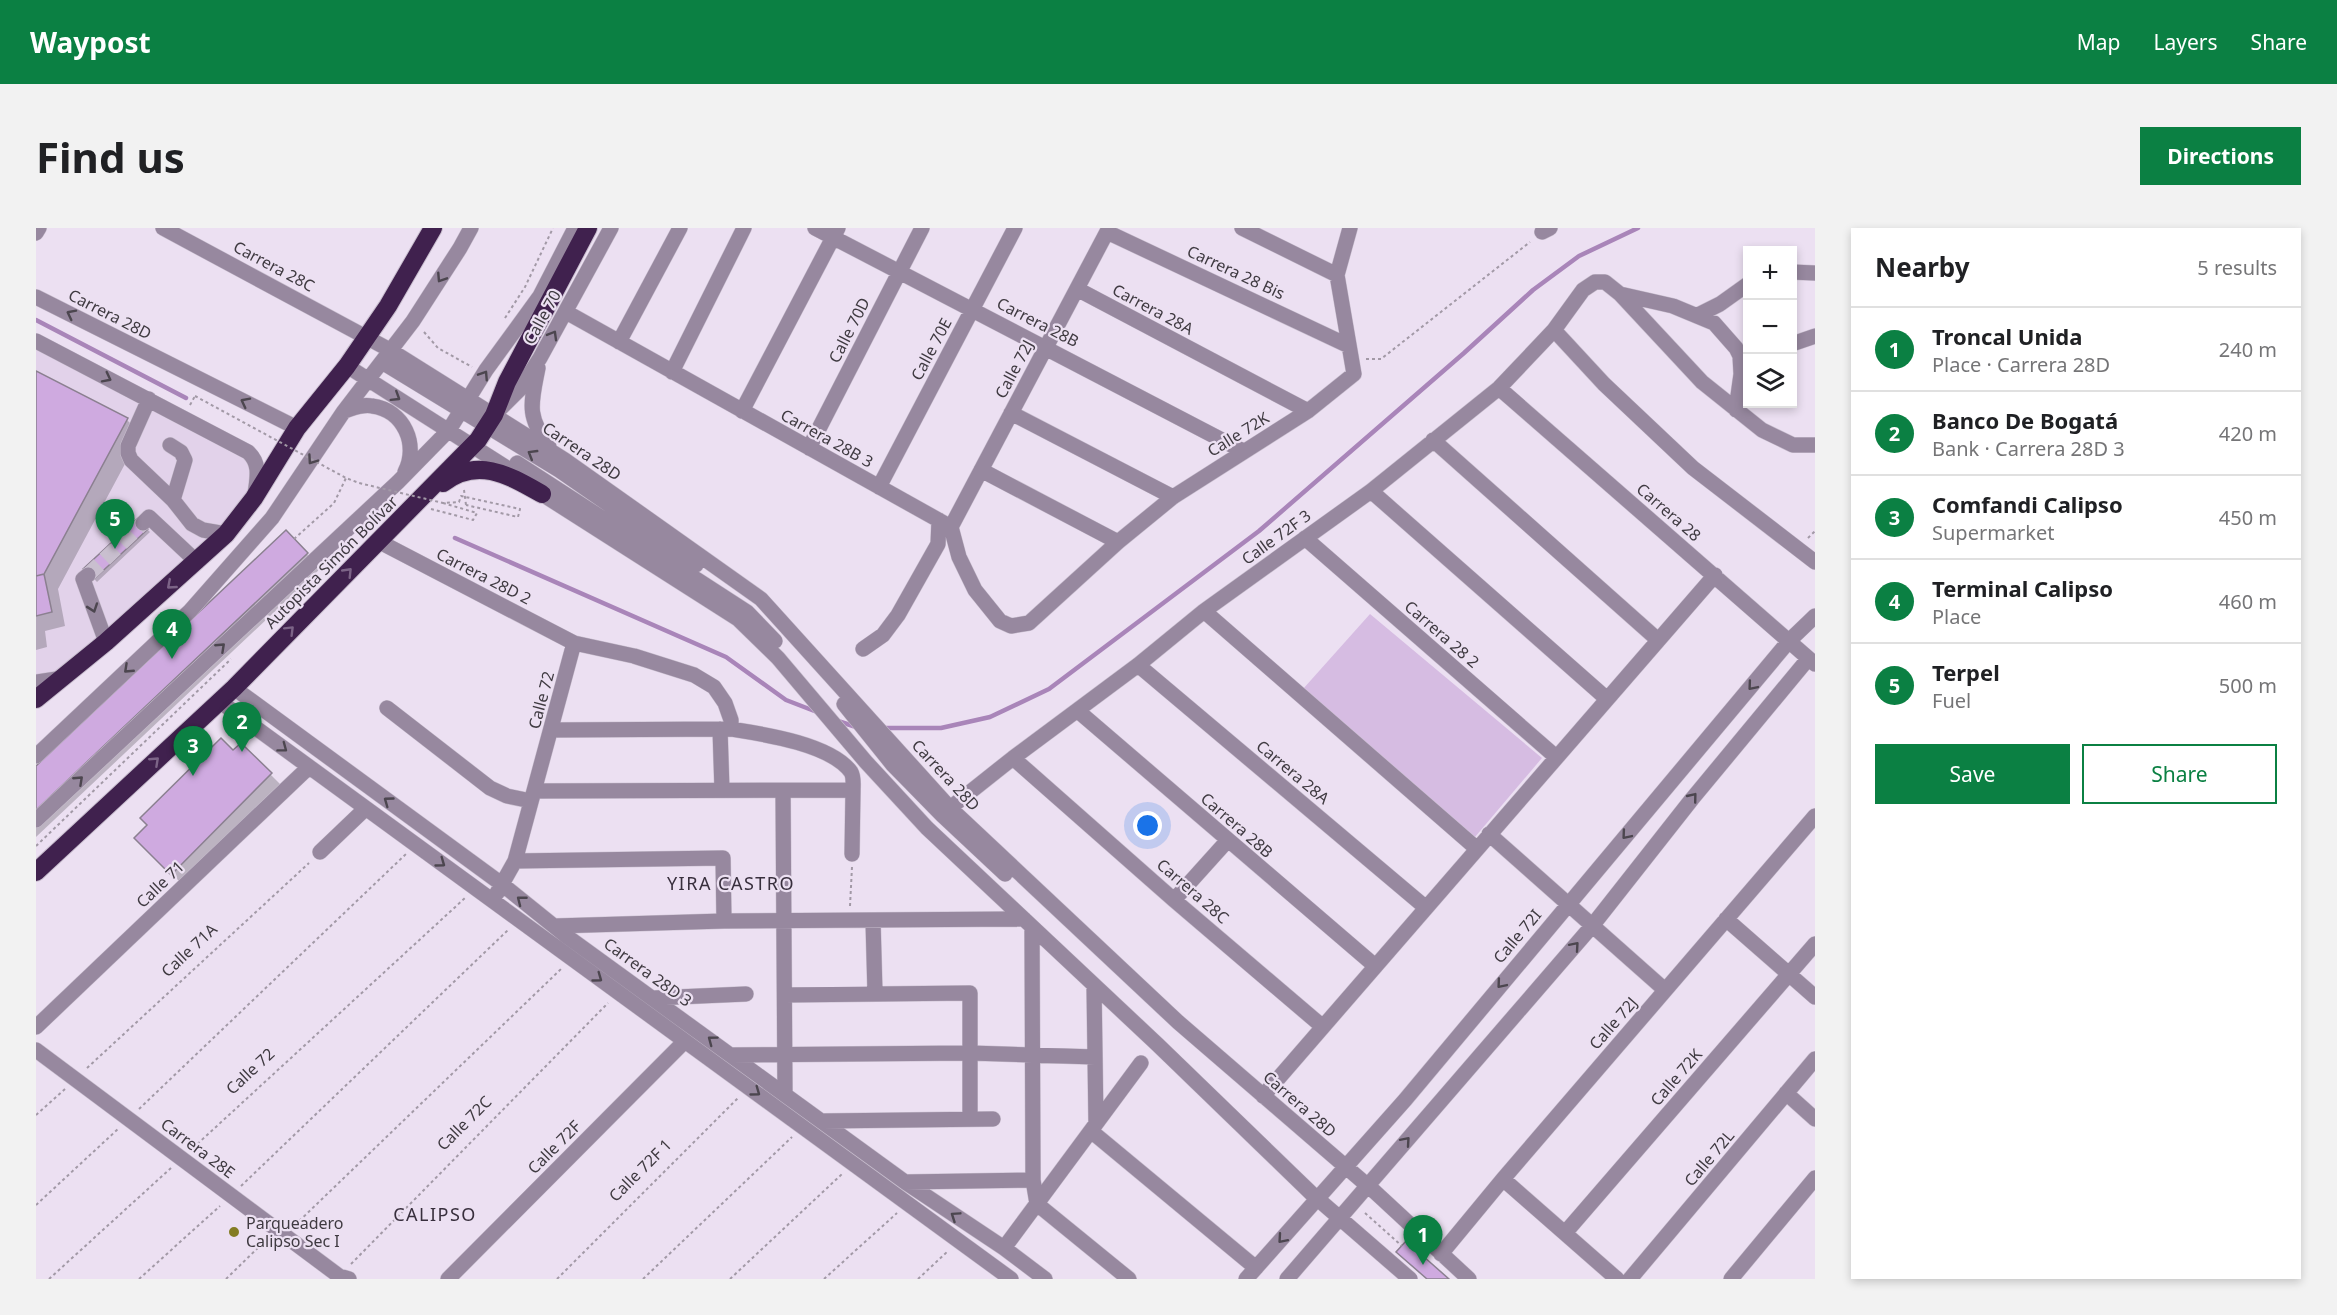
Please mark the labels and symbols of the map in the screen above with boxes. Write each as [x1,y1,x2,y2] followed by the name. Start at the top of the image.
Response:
[230,235,318,297] street label: Carrera 28C
[1184,240,1288,304] street label: Carrera 28 Bis
[436,272,448,282] one-way arrow
[1109,278,1198,340] street label: Carrera 28A
[65,284,155,344] street label: Carrera 28D
[518,286,566,348] street label: Calle 70
[993,292,1083,352] street label: Carrera 28B
[823,294,875,366] street label: Calle 70D
[67,310,77,321] one-way arrow
[905,314,957,384] street label: Calle 70E
[546,331,557,341] one-way arrow
[989,336,1039,402] street label: Calle 72J
[100,370,111,382] one-way arrow
[476,371,488,381] one-way arrow
[389,390,400,401] one-way arrow
[240,398,251,410] one-way arrow
[777,404,877,472] street label: Carrera 28B 3
[1203,406,1273,462] street label: Calle 72K
[538,417,626,485] street label: Carrera 28D
[528,449,538,461] one-way arrow
[308,453,319,464] one-way arrow
[1632,478,1706,546] street label: Carrera 28
[260,490,403,633] street label: Autopista Simón Bolívar
[96,500,134,549] pin: 5
[1237,504,1315,570] street label: Calle 72F 3
[433,543,535,609] street label: Carrera 28D 2
[341,568,352,578] one-way arrow
[167,578,177,589] one-way arrow
[1400,595,1484,673] street label: Carrera 28 2
[85,602,98,613] one-way arrow
[152,610,192,659] pin: 4
[283,627,294,638] one-way arrow
[214,643,225,654] one-way arrow
[125,661,136,672] one-way arrow
[523,669,559,731] street label: Calle 72
[1748,679,1759,690] one-way arrow
[222,702,262,752] pin: 2
[174,726,212,776] pin: 3
[907,734,985,816] street label: Carrera 28D
[1252,735,1335,810] street label: Carrera 28A
[276,741,287,752] one-way arrow
[148,757,159,768] one-way arrow
[72,776,82,787] one-way arrow
[1196,787,1278,863] street label: Carrera 28B
[1686,793,1697,804] one-way arrow
[384,797,395,808] one-way arrow
[1133,811,1162,840] your location
[1622,828,1633,839] one-way arrow
[1152,854,1234,928] street label: Carrera 28C
[131,856,189,912] street label: Calle 71
[434,856,445,867] one-way arrow
[667,871,795,895] district label: YIRA CASTRO
[517,896,528,907] one-way arrow
[1488,904,1546,968] street label: Calle 72I
[156,918,222,982] street label: Calle 71A
[600,933,696,1011] street label: Carrera 28D 3
[1568,942,1579,953] one-way arrow
[592,970,603,981] one-way arrow
[1497,977,1508,988] one-way arrow
[1584,992,1642,1054] street label: Calle 72J
[707,1037,718,1048] one-way arrow
[221,1043,279,1099] street label: Calle 72
[1645,1044,1707,1110] street label: Calle 72K
[1259,1066,1341,1142] street label: Carrera 28D
[749,1085,760,1096] one-way arrow
[432,1091,496,1155] street label: Calle 72C
[156,1113,240,1183] street label: Carrera 28E
[522,1115,586,1179] street label: Calle 72F
[1679,1125,1739,1191] street label: Calle 72L
[604,1134,676,1206] street label: Calle 72F 1
[1399,1137,1410,1148] one-way arrow
[393,1202,477,1226] district label: CALIPSO
[246,1212,344,1252] place label: Parqueadero Calipso Sec I
[951,1212,962,1223] one-way arrow
[1404,1216,1442,1265] pin: 1
[227,1225,241,1239] marker: Parqueadero Calipso Sec I
[1278,1232,1289,1243] one-way arrow

